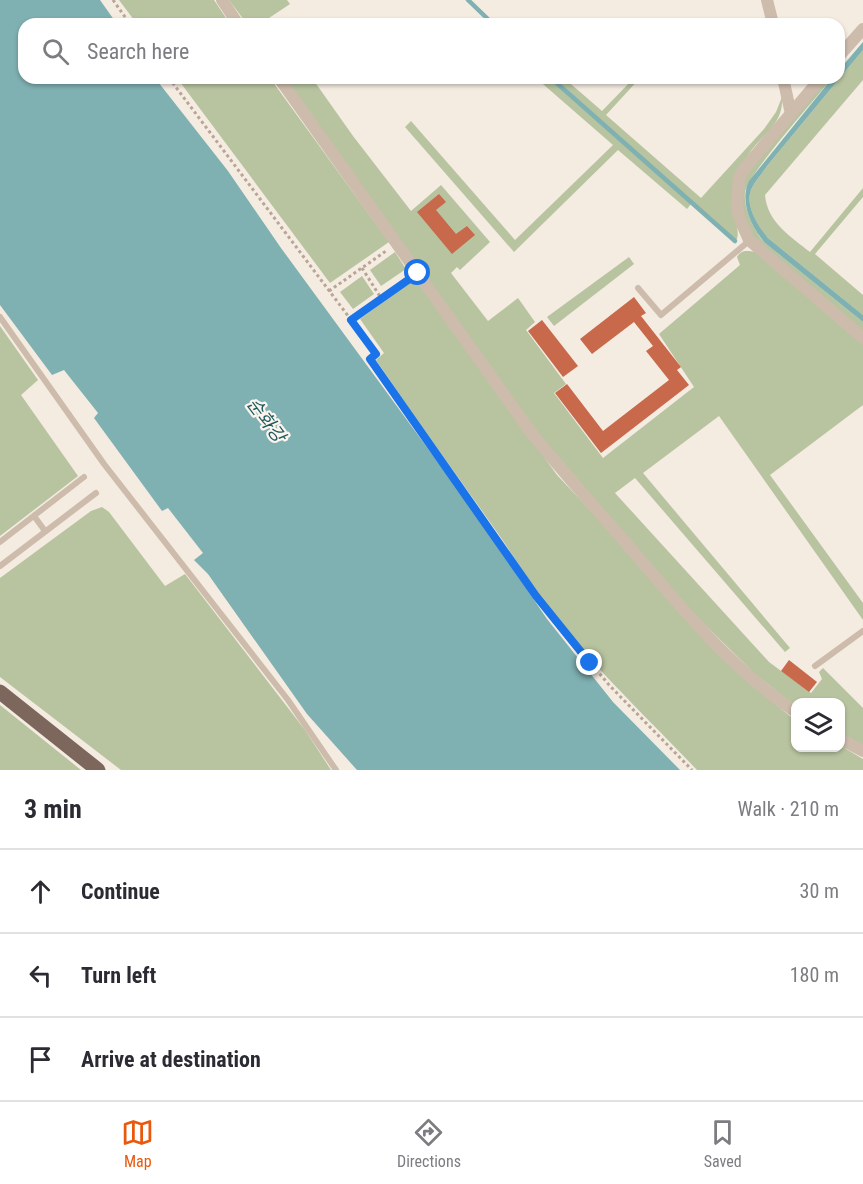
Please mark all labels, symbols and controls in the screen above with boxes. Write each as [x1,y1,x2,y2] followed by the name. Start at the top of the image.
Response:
[18,18,845,84] search box
[39,35,72,68] icon: search
[87,39,189,64] text: Search here
[404,259,430,285] route start
[243,394,291,448] water label: 순화강
[576,649,602,675] route end
[791,698,845,752] map controls
[791,698,845,752] button: layers
[24,794,82,824] text: 3 min
[738,797,839,821] text: Walk · 210 m
[24,875,57,908] icon: ahead
[81,879,160,904] text: Continue
[800,879,839,903] text: 30 m
[24,959,57,992] icon: left
[81,963,156,988] text: Turn left
[790,963,839,987] text: 180 m
[24,1043,57,1076] icon: arrive
[81,1047,261,1072] text: Arrive at destination
[121,1116,154,1171] tab: Map
[397,1116,461,1171] tab: Directions
[704,1116,742,1171] tab: Saved

